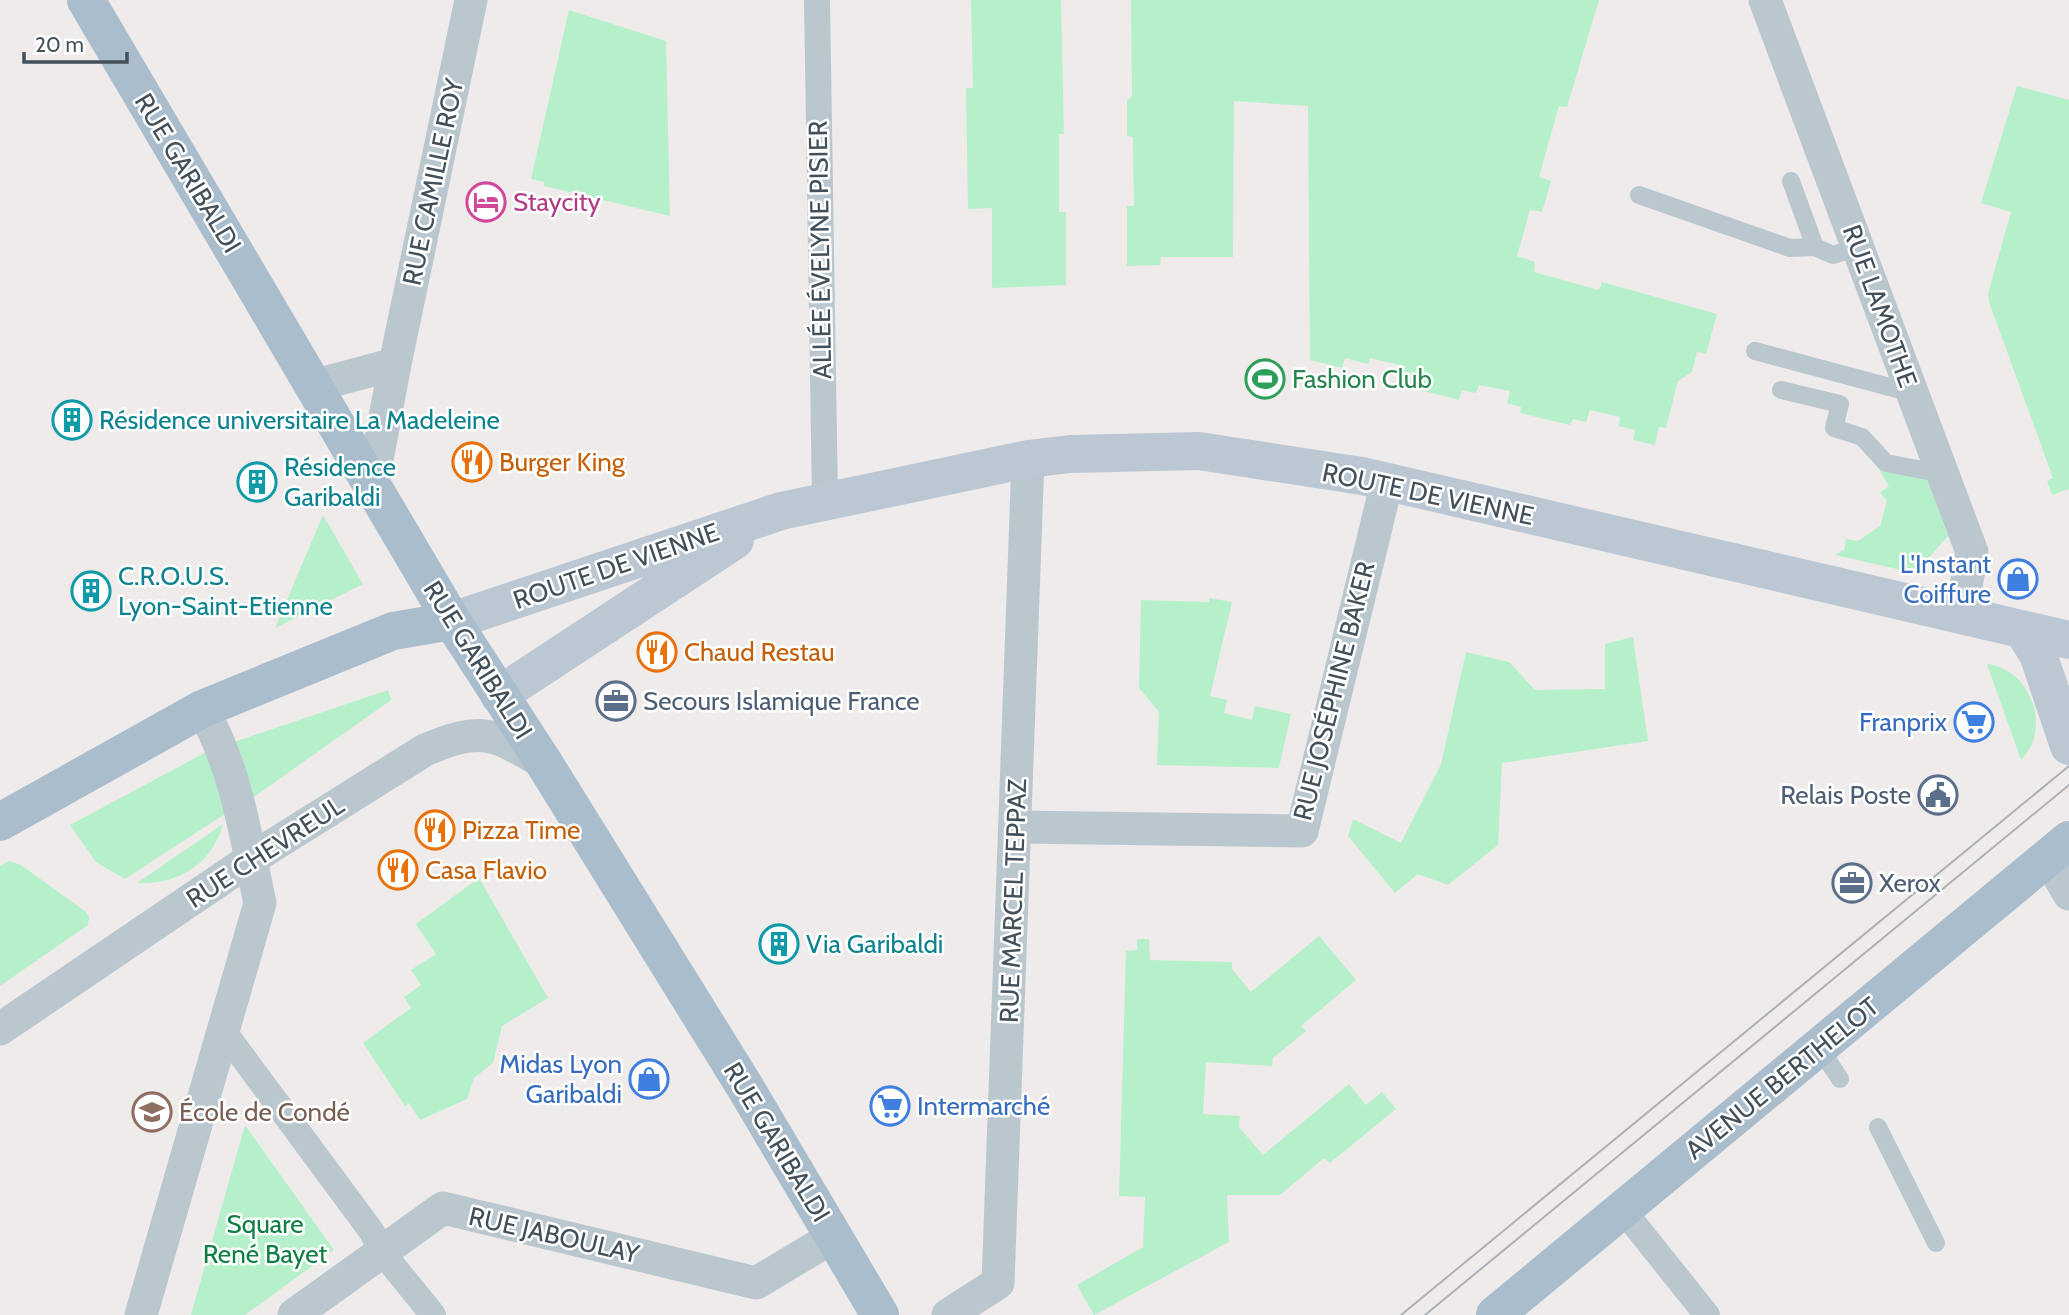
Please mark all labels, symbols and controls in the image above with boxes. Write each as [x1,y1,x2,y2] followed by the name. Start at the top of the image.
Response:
[24,21,128,65] scale bar
[35,32,84,57] text: 20 m
[395,75,471,288] street label: RUE CAMILLE ROY
[128,87,248,259] street label: RUE GARIBALDI
[802,120,838,380] street label: ALLÉE ÉVELYNE PISIER
[465,181,507,223] hotel icon: Staycity
[513,186,601,218] place label: Staycity
[1836,220,1924,392] street label: RUE LAMOTHE
[1244,358,1286,400] sports icon: Fashion Club
[1292,363,1432,395] place label: Fashion Club
[51,399,93,441] building icon: Résidence universitaire La Madeleine
[99,404,500,436] place label: Résidence universitaire La Madeleine
[451,441,493,483] restaurant icon: Burger King
[499,446,626,478] place label: Burger King
[284,451,396,513] place label: Résidence Garibaldi
[1319,456,1537,532] street label: ROUTE DE VIENNE
[236,461,278,503] building icon: Résidence Garibaldi
[509,516,723,616] street label: ROUTE DE VIENNE
[1900,548,1991,610] place label: L'Instant Coiffure
[1286,558,1382,824] street label: RUE JOSÉPHINE BAKER
[1997,558,2039,600] shop icon: L'Instant Coiffure
[118,560,333,622] place label: C.R.O.U.S. Lyon-Saint-Etienne
[70,570,112,612] building icon: C.R.O.U.S. Lyon-Saint-Etienne
[417,575,539,745] street label: RUE GARIBALDI
[636,631,678,673] restaurant icon: Chaud Restau
[684,636,835,668] place label: Chaud Restau
[595,680,637,722] office icon: Secours Islamique France
[643,685,920,717] place label: Secours Islamique France
[1953,701,1995,743] supermarket icon: Franprix
[1859,706,1948,738] place label: Franprix
[1917,774,1959,816] public building icon: Relais Poste
[993,778,1033,1024] street label: RUE MARCEL TEPPAZ
[1780,779,1911,811] place label: Relais Poste
[180,789,350,915] street label: RUE CHEVREUL
[414,809,456,851] restaurant icon: Pizza Time
[462,814,580,846] place label: Pizza Time
[377,849,419,891] restaurant icon: Casa Flavio
[425,854,547,886] place label: Casa Flavio
[1831,862,1873,904] office icon: Xerox
[1879,867,1942,899] place label: Xerox
[758,923,800,965] building icon: Via Garibaldi
[806,928,943,960] place label: Via Garibaldi
[1679,990,1885,1166] street label: AVENUE BERTHELOT
[499,1048,622,1110] place label: Midas Lyon Garibaldi
[717,1056,837,1228] street label: RUE GARIBALDI
[628,1058,670,1100] shop icon: Midas Lyon Garibaldi
[869,1085,911,1127] supermarket icon: Intermarché
[917,1090,1050,1122] place label: Intermarché
[131,1091,173,1133] school or university icon: École de Condé
[179,1096,350,1128] place label: École de Condé
[466,1200,643,1270] street label: RUE JABOULAY
[203,1208,328,1270] park label: Square René Bayet

